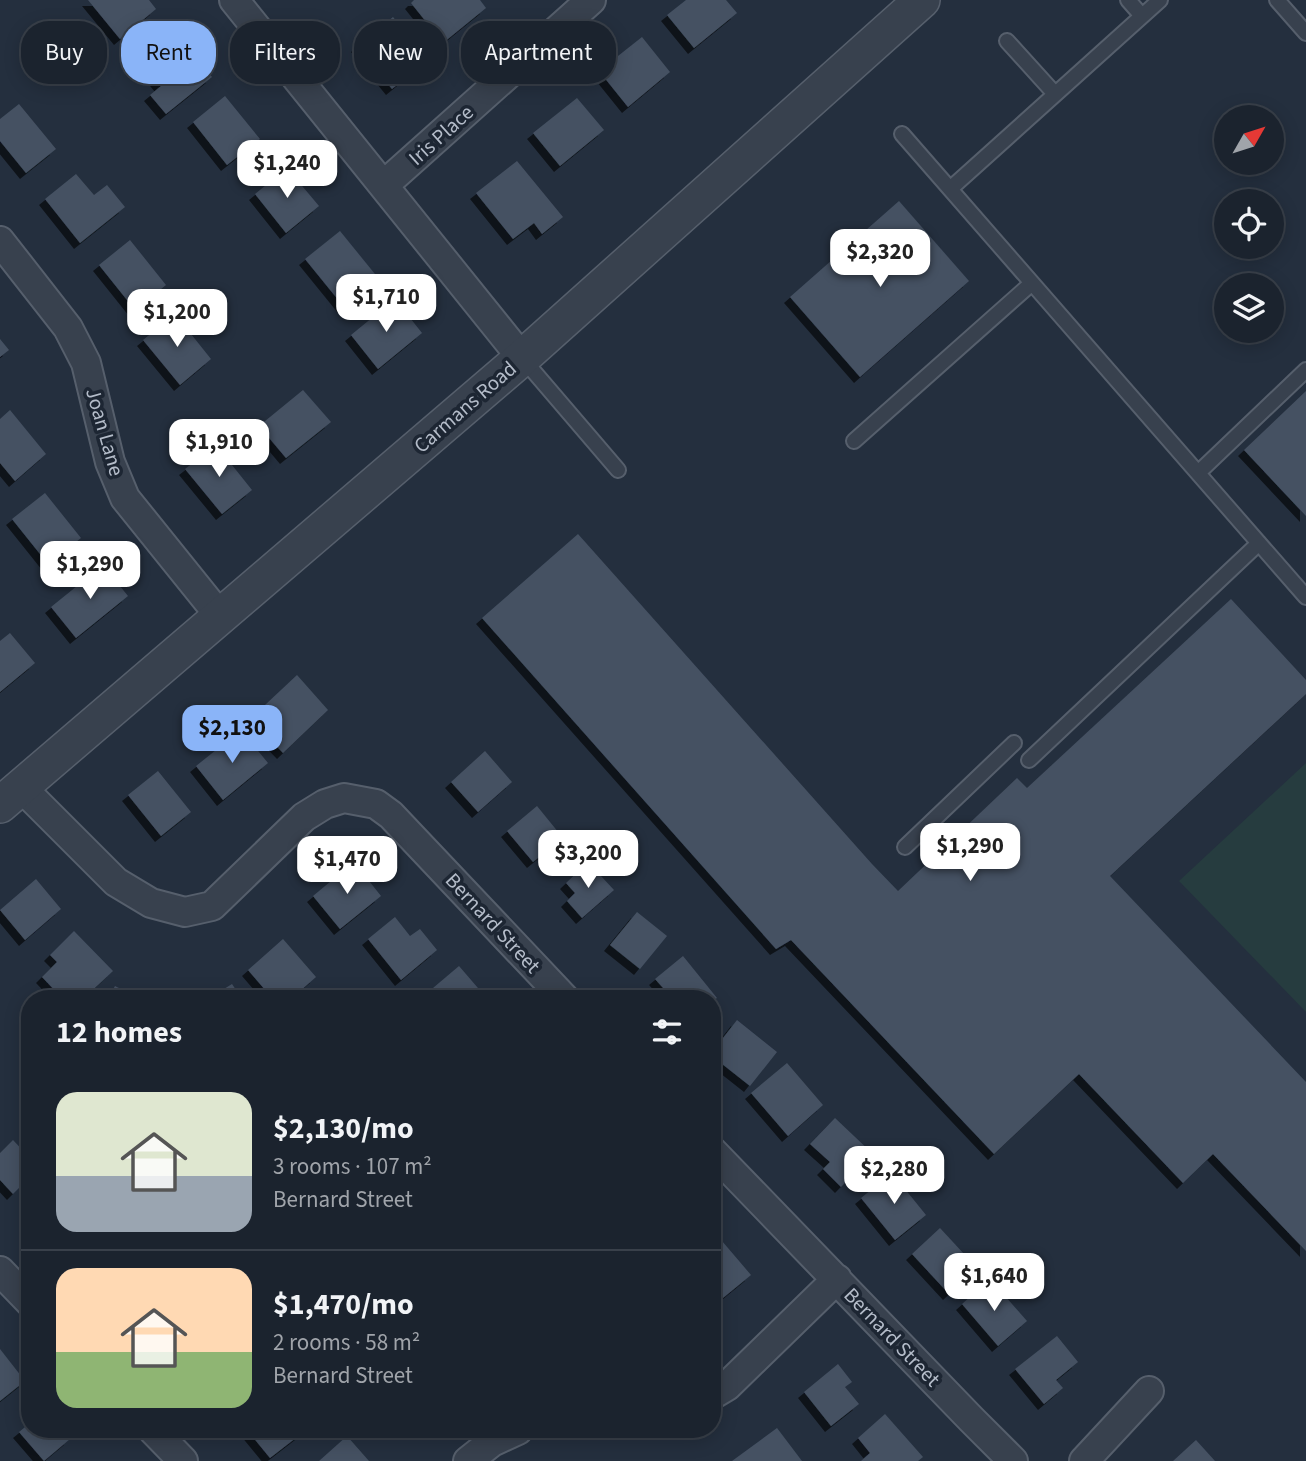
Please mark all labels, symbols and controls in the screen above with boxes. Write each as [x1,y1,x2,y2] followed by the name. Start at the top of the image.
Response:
[21,21,107,84] chip: Buy
[121,21,216,84] chip: Rent
[230,21,340,84] chip: Filters
[354,21,447,84] chip: New
[461,21,616,84] chip: Apartment
[402,98,480,172] street label: Iris Place
[1214,105,1284,175] north arrow
[1214,105,1284,343] map controls
[230,140,344,200] pin: $1,240
[253,146,321,179] text: $1,240
[1214,189,1284,259] button: locate
[823,230,937,289] pin: $2,320
[846,235,914,268] text: $2,320
[1214,273,1284,343] button: layers
[329,274,443,334] pin: $1,710
[352,280,420,313] text: $1,710
[120,290,234,349] pin: $1,200
[143,295,211,328] text: $1,200
[407,354,523,460] street label: Carmans Road
[78,385,132,479] street label: Joan Lane
[162,420,276,479] pin: $1,910
[185,425,253,458] text: $1,910
[33,542,147,601] pin: $1,290
[56,547,124,580] text: $1,290
[175,706,289,765] pin: $2,130
[198,711,266,744] text: $2,130
[913,824,1027,883] pin: $1,290
[936,829,1004,862] text: $1,290
[531,830,645,890] pin: $3,200
[290,836,404,896] pin: $1,470
[554,836,622,869] text: $3,200
[313,842,381,875] text: $1,470
[438,866,548,980] street label: Bernard Street
[56,1011,182,1054] text: 12 homes
[648,1013,686,1051] icon: filters
[273,1107,414,1150] text: $2,130/mo
[112,1120,196,1204] icon: home
[837,1146,951,1206] pin: $2,280
[273,1150,432,1183] text: 3 rooms · 107 m²
[860,1152,928,1185] text: $2,280
[273,1183,413,1216] text: Bernard Street
[937,1254,1051,1313] pin: $1,640
[960,1259,1028,1292] text: $1,640
[837,1281,947,1393] street label: Bernard Street
[273,1283,414,1326] text: $1,470/mo
[112,1296,196,1380] icon: home
[273,1326,420,1359] text: 2 rooms · 58 m²
[273,1359,413,1392] text: Bernard Street

